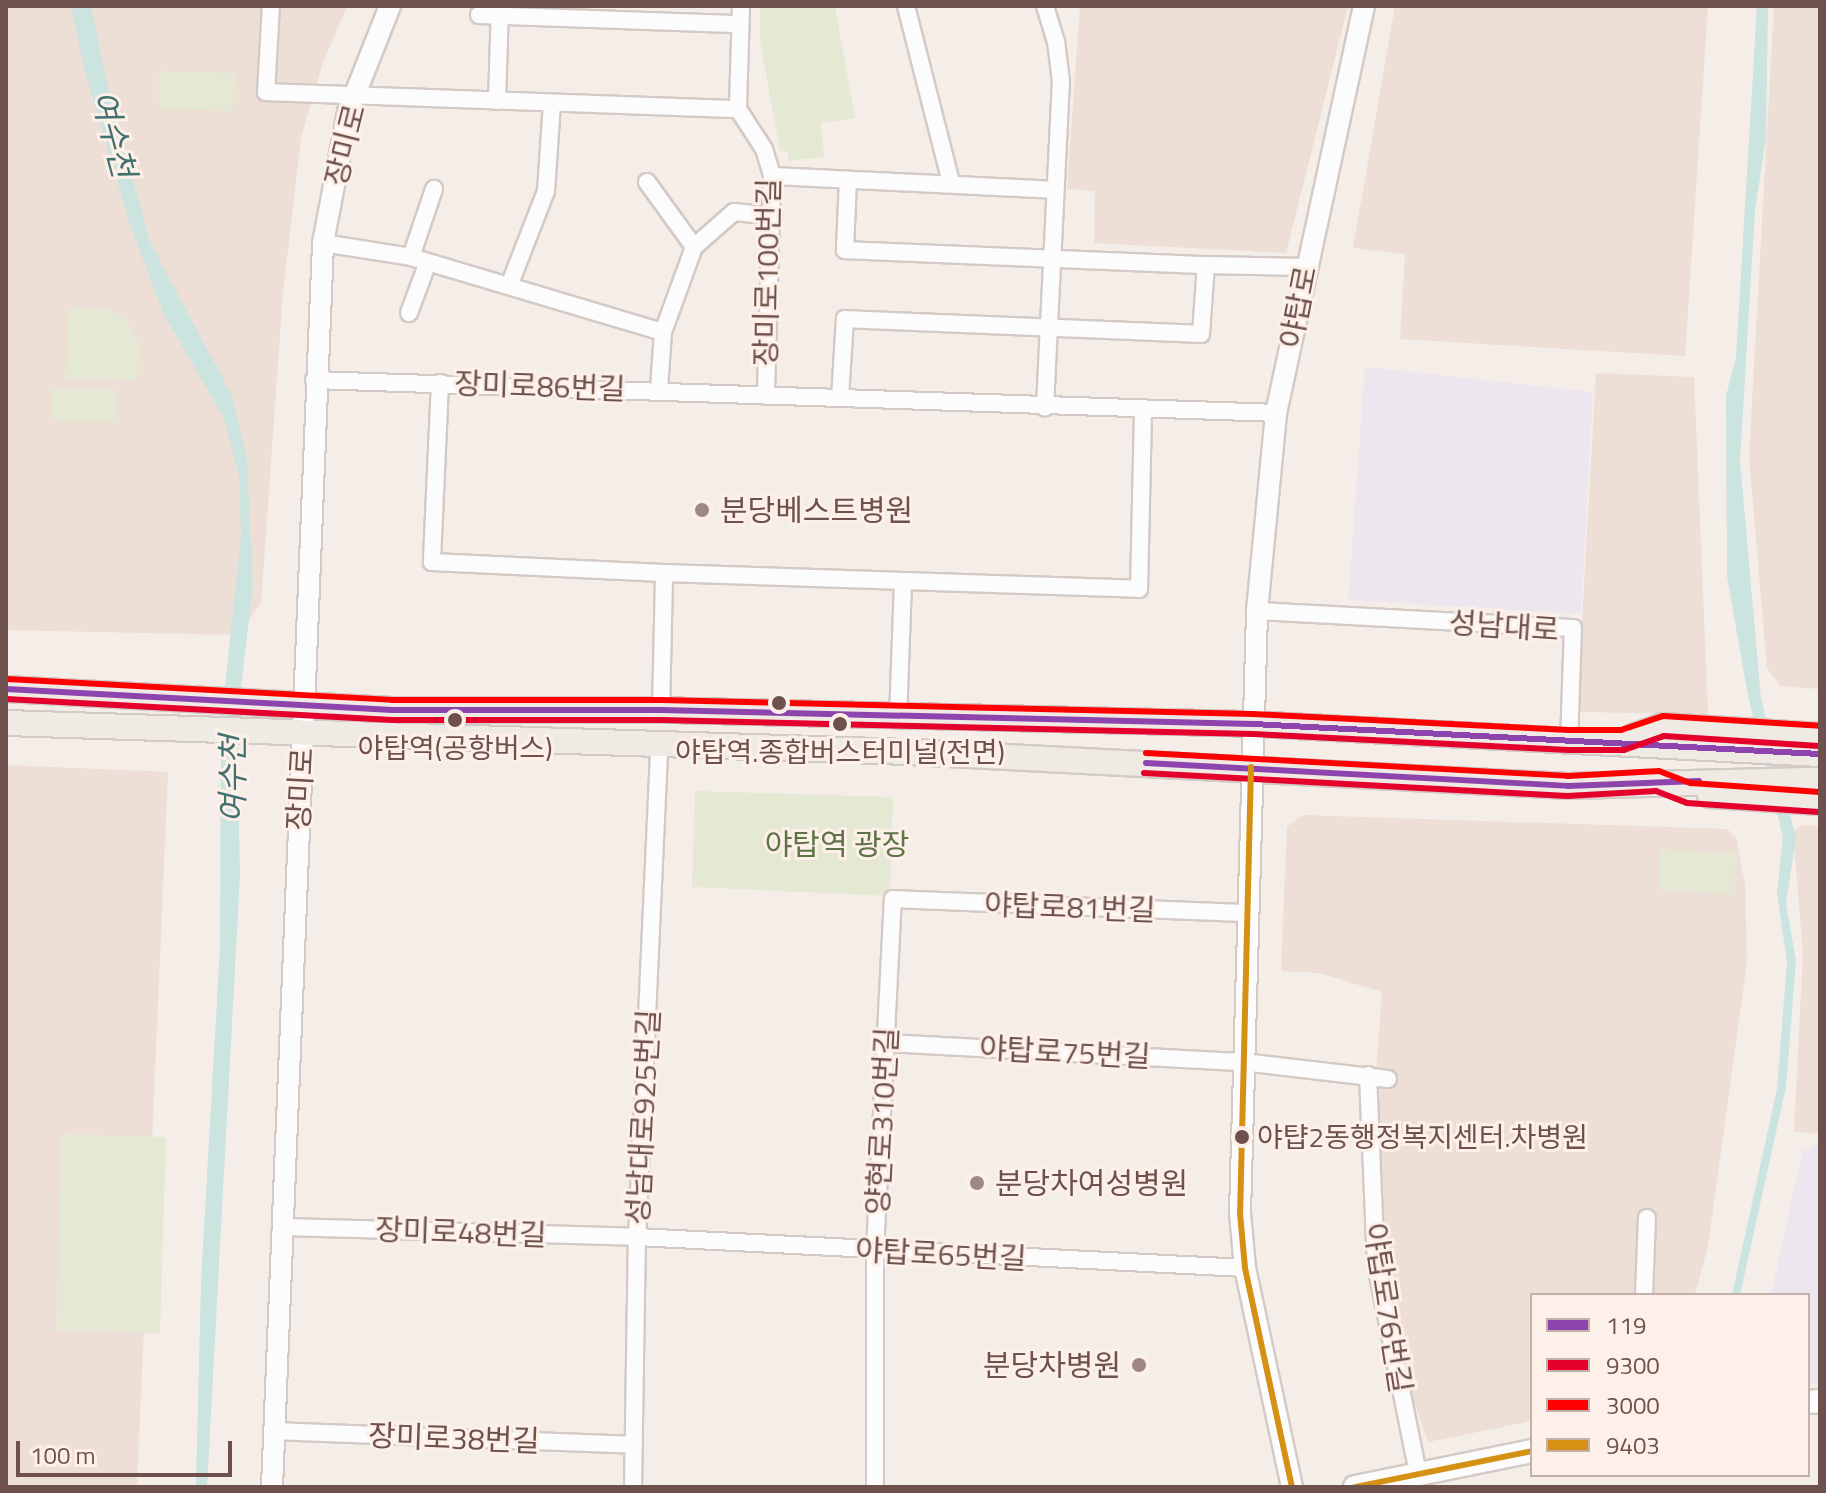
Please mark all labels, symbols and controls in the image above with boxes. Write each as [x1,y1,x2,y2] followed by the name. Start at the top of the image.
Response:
[84,86,144,182] water label: 여수천
[318,100,372,190] street label: 장미로
[747,178,787,366] street label: 장미로100번길
[1272,263,1324,351] street label: 야탑로
[454,365,626,407] street label: 장미로86번길
[720,492,913,528] place label: 분당베스트병원
[691,499,713,521] marker: 분당베스트병원
[1448,604,1560,648] street label: 성남대로
[771,695,787,711] unlabelled marker
[447,712,463,728] marker: 야탑역(공항버스)
[832,716,848,732] marker: 야탑역.종합버스터미널(전면)
[357,731,553,765] place label: 야탑역(공항버스)
[213,735,251,823] water label: 여수천
[675,735,1005,769] place label: 야탑역.종합버스터미널(전면)
[280,747,320,831] street label: 장미로
[765,826,909,862] park label: 야탑역 광장
[984,886,1156,928] street label: 야탑로81번길
[619,1008,667,1226] street label: 성남대로925번길
[859,1026,905,1216] street label: 양현로310번길
[978,1030,1152,1074] street label: 야탑로75번길
[1257,1120,1588,1154] place label: 야턉2동행정복지센터.차병원
[1234,1129,1250,1145] marker: 야턉2동행정복지센터.차병원
[995,1165,1188,1201] place label: 분당차여성병원
[966,1172,988,1194] marker: 분당차여성병원
[375,1211,547,1253] street label: 장미로48번길
[1357,1220,1419,1396] street label: 야탑로76번길
[854,1232,1028,1276] street label: 야탑로65번길
[1530,1293,1810,1477] legend
[1606,1307,1646,1343] text: 119
[983,1347,1121,1383] place label: 분당차병원
[1606,1347,1660,1383] text: 9300
[1128,1354,1150,1376] marker: 분당차병원
[1606,1387,1660,1423] text: 3000
[368,1417,540,1459] street label: 장미로38번길
[20,1425,236,1475] scale bar
[1606,1427,1660,1463] text: 9403
[30,1437,96,1473] text: 100 m

